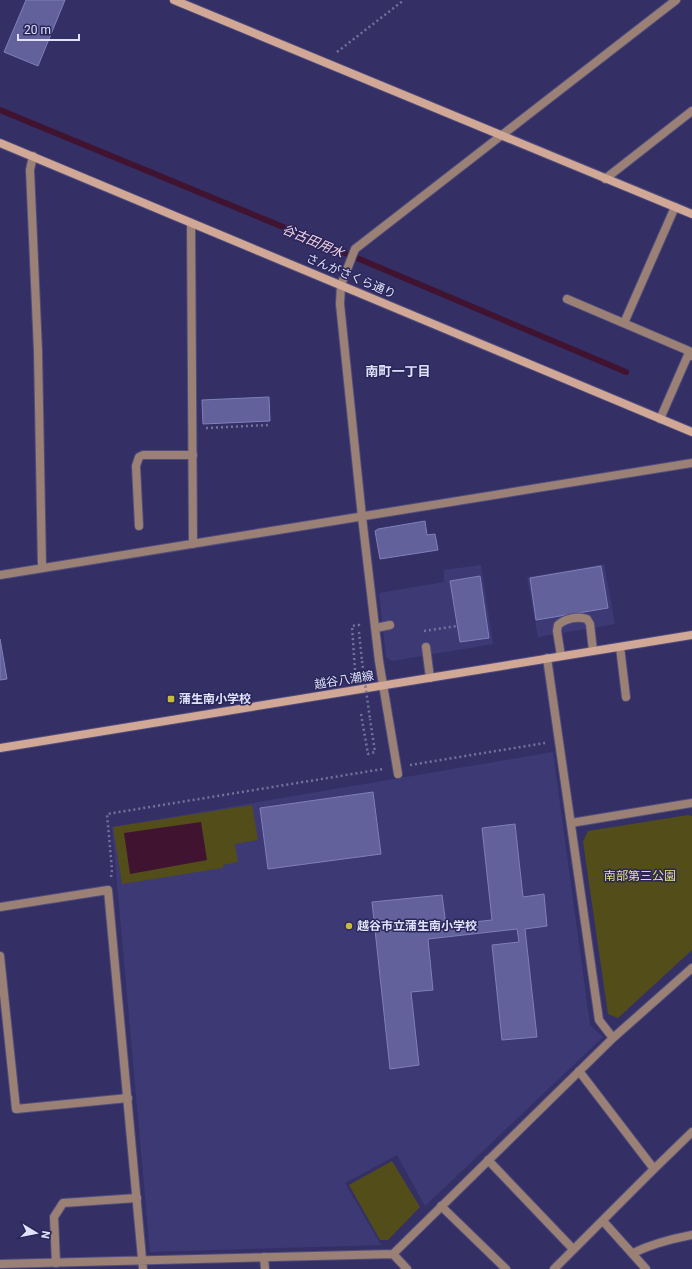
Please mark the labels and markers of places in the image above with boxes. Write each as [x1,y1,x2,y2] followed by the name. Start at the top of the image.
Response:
[179,692,251,706] place label: 蒲生南小学校
[166,694,176,704] marker: 蒲生南小学校
[357,919,477,933] place label: 越谷市立蒲生南小学校
[344,921,354,931] marker: 越谷市立蒲生南小学校

